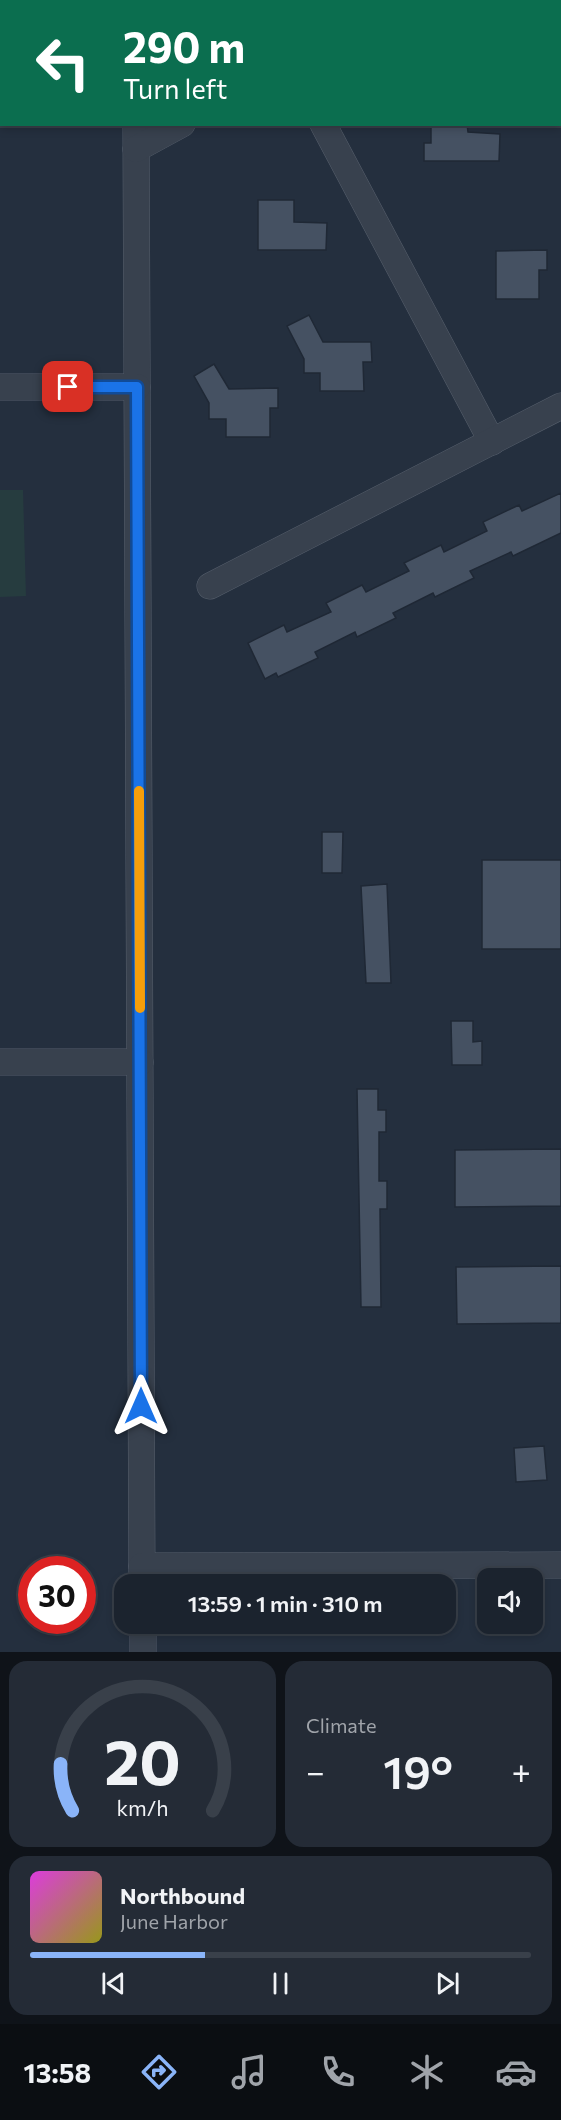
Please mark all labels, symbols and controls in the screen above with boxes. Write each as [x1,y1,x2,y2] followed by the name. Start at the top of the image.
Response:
[123,20,245,72] text: 290 m
[24,24,102,102] icon: left
[123,72,227,105] text: Turn left
[42,361,93,412] pin
[51,370,84,403] icon: arrive
[109,1374,173,1438] position arrow
[18,1556,96,1634] speed limit sign: 30
[477,1568,543,1634] map controls
[477,1568,543,1634] button: sound
[188,1590,382,1617] text: 13:59 · 1 min · 310 m
[306,1713,376,1737] text: Climate
[104,1722,181,1798] text: 20
[383,1743,453,1798] text: 19°
[306,1750,325,1791] text: −
[512,1750,531,1791] text: +
[116,1794,169,1820] text: km/h
[120,1882,245,1909] text: Northbound
[120,1909,228,1933] text: June Harbor
[97,1967,130,2000] icon: previous
[264,1967,297,2000] icon: pause
[431,1967,464,2000] icon: next
[138,2051,180,2093] icon: directions
[228,2051,270,2093] icon: music
[317,2051,359,2093] icon: phone
[406,2051,448,2093] icon: climate
[495,2051,537,2093] icon: car
[24,2056,91,2089] text: 13:58

